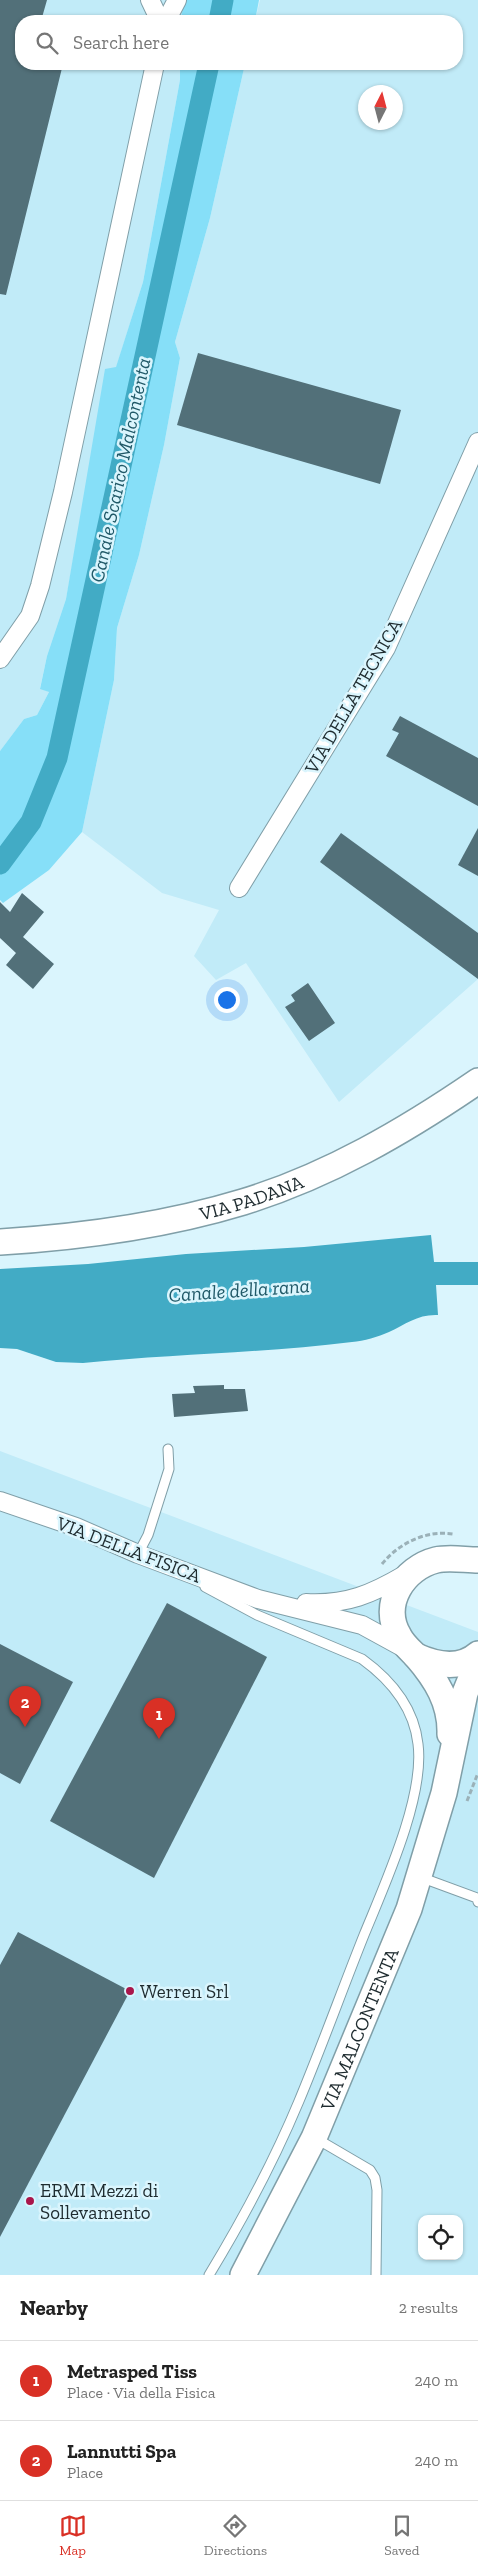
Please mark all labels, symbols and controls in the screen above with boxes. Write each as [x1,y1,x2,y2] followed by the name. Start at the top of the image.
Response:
[15,15,463,70] search box
[33,29,61,57] icon: search
[73,31,169,54] text: Search here
[358,85,403,130] north arrow
[84,356,156,584] water label: Canale Scarico Malcontenta
[299,614,407,779] street label: VIA DELLA TECNICA
[214,987,240,1013] your location
[196,1170,307,1226] street label: VIA PADANA
[168,1273,310,1307] water label: Canale della rana
[52,1511,205,1588] street label: VIA DELLA FISICA
[9,1686,41,1727] pin: 2
[143,1698,175,1739] pin: 1
[315,1944,404,2115] street label: VIA MALCONTENTA
[140,1980,229,2003] place label: Werren Srl
[124,1985,136,1997] marker: Werren Srl
[40,2179,158,2224] place label: ERMI Mezzi di Sollevamento
[24,2195,36,2207] marker: ERMI Mezzi di Sollevamento
[418,2215,463,2260] map controls
[418,2215,463,2260] button: locate
[20,2295,88,2320] text: Nearby
[399,2298,458,2317] text: 2 results
[67,2360,197,2383] text: Metrasped Tiss
[33,2371,39,2390] text: 1
[414,2371,458,2390] text: 240 m
[67,2383,215,2402] text: Place · Via della Fisica
[67,2440,176,2463] text: Lannutti Spa
[32,2451,40,2470] text: 2
[414,2451,458,2470] text: 240 m
[67,2463,103,2482] text: Place
[59,2512,87,2559] tab: Map
[204,2512,267,2559] tab: Directions
[384,2512,419,2559] tab: Saved

